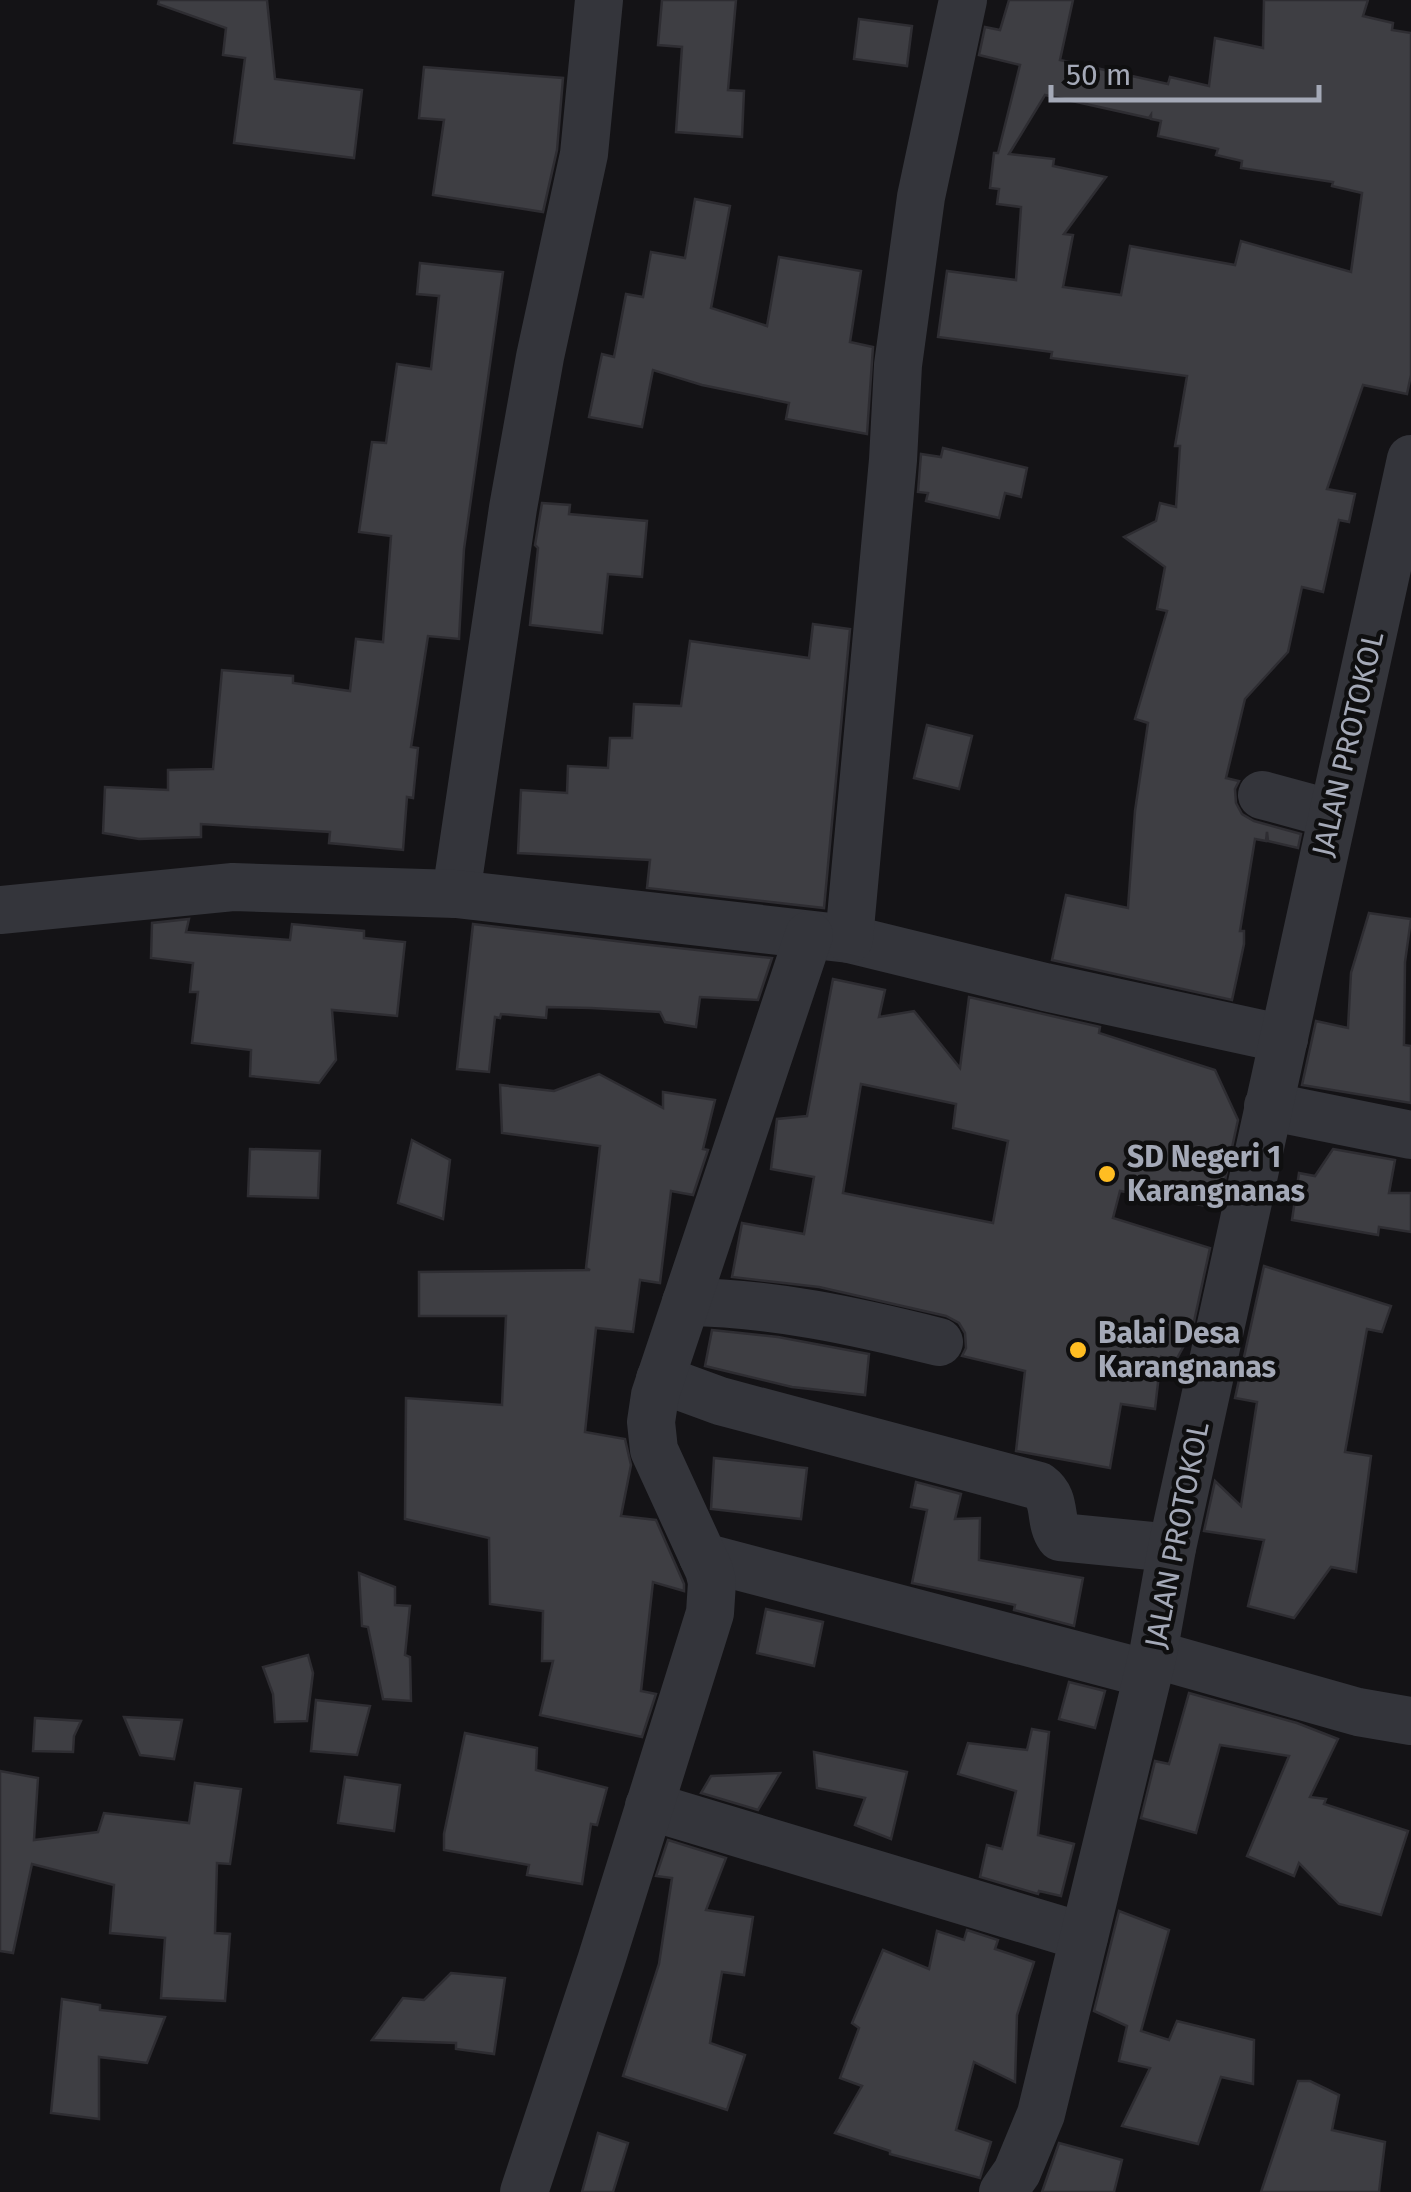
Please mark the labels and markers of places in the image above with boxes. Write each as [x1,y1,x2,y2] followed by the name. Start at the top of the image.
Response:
[1127,1139,1305,1209] place label: SD Negeri 1 Karangnanas
[1096,1163,1118,1185] marker: SD Negeri 1 Karangnanas
[1098,1315,1276,1385] place label: Balai Desa Karangnanas
[1067,1339,1089,1361] marker: Balai Desa Karangnanas

